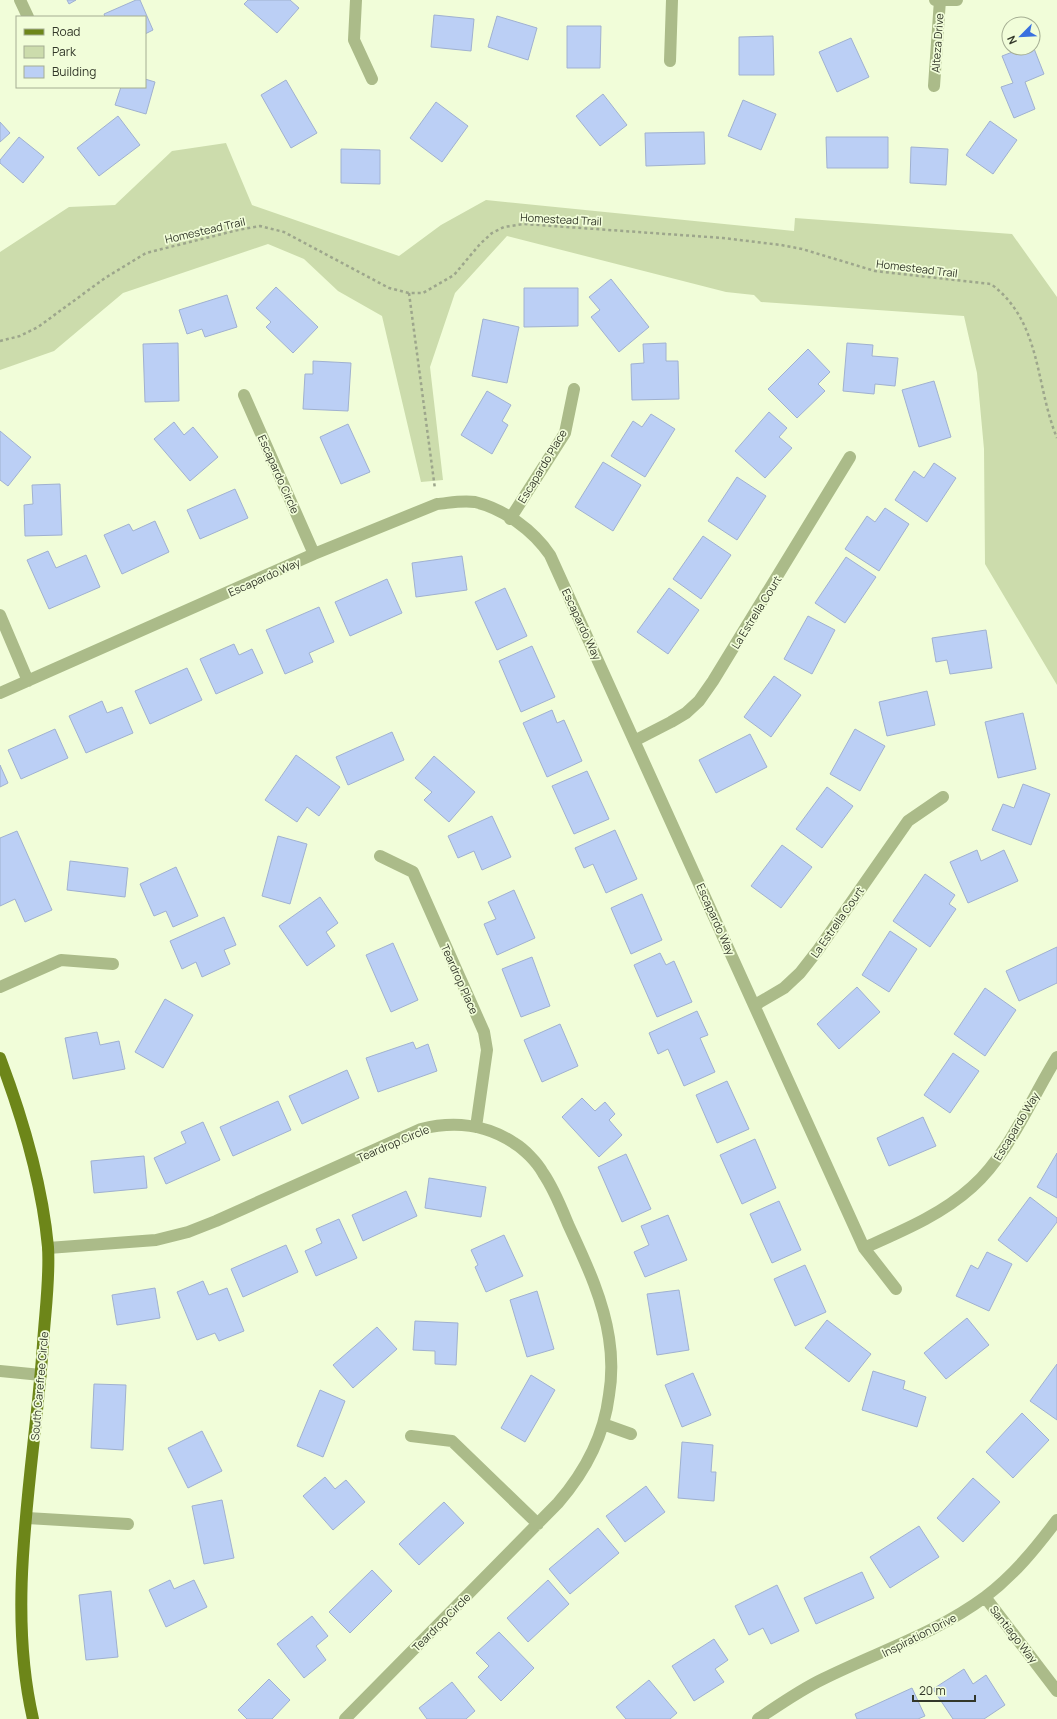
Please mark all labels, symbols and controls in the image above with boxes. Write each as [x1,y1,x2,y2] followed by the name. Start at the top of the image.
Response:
[927,12,947,73] street label: Alteza Drive
[16,16,146,88] legend
[1001,16,1041,56] north arrow
[52,23,80,40] text: Road
[1003,34,1020,47] text: N
[52,43,77,60] text: Park
[52,63,96,80] text: Building
[520,209,602,229] street label: Homestead Trail
[163,213,247,247] street label: Homestead Trail
[875,256,959,280] street label: Homestead Trail
[514,426,570,506] street label: Escapardo Place
[255,432,303,516] street label: Escapardo Circle
[226,554,303,600] street label: Escapardo Way
[728,573,784,651] street label: La Estrella Court
[559,586,605,662] street label: Escapardo Way
[693,881,739,958] street label: Escapardo Way
[807,884,867,960] street label: La Estrella Court
[438,942,482,1017] street label: Teardrop Place
[990,1089,1042,1163] street label: Escapardo Way
[355,1121,432,1165] street label: Teardrop Circle
[27,1330,51,1441] street label: South Carefree Circle
[409,1589,474,1654] street label: Teardrop Circle
[987,1602,1041,1666] street label: Santiago Way
[879,1610,959,1660] street label: Inspiration Drive
[913,1677,975,1703] scale bar
[919,1682,946,1699] text: 20 m

